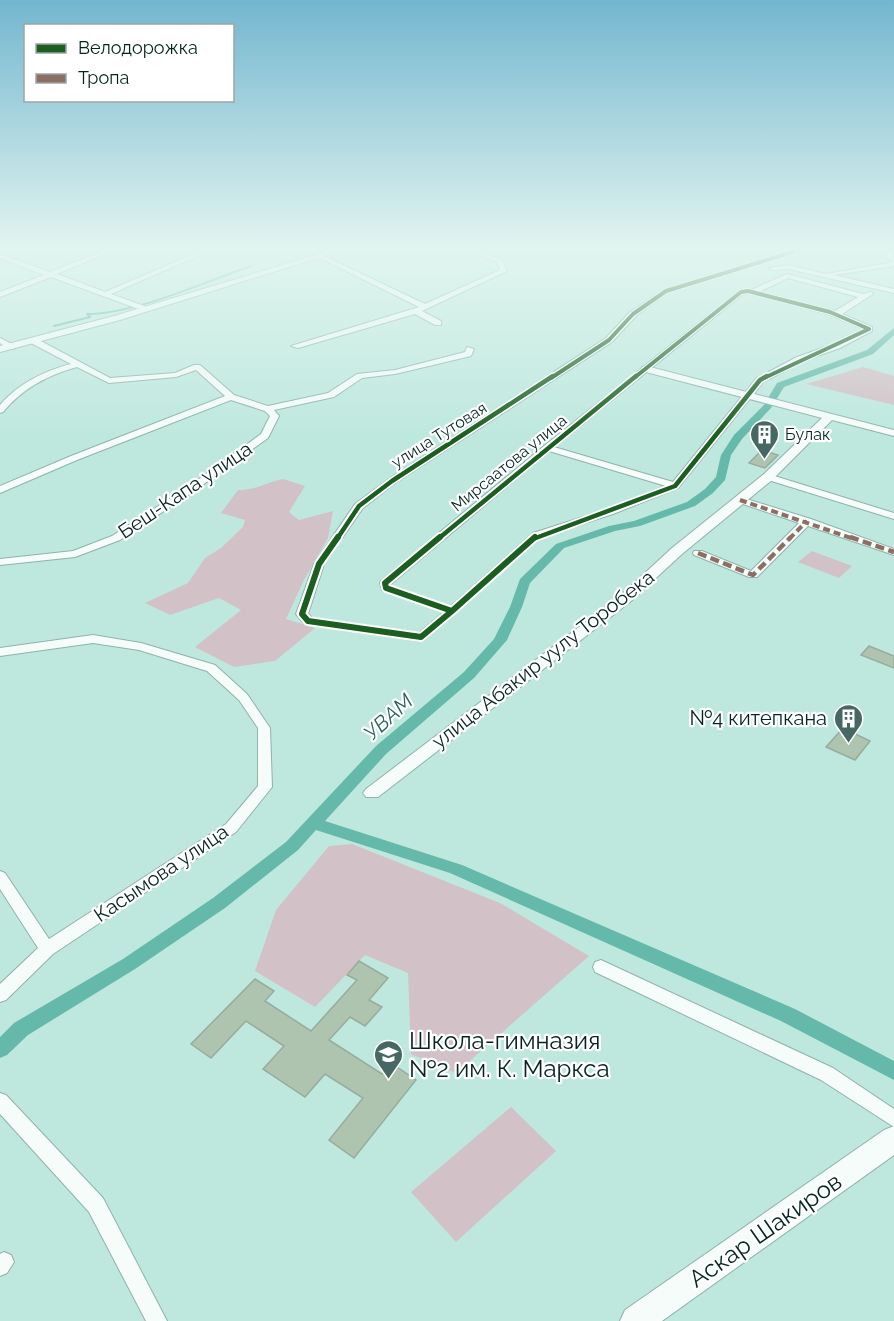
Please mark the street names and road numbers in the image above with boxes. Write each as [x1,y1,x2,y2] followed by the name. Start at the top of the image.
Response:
[388,398,490,472] street label: улица Тутовая
[448,411,570,515] street label: Мирсаатова улица
[114,436,256,544] street label: Беш-Капа улица
[427,565,659,753] street label: улица Абакир уулу Торобека
[89,819,233,927] street label: Касымова улица
[683,1166,847,1294] street label: Аскар Шакиров

